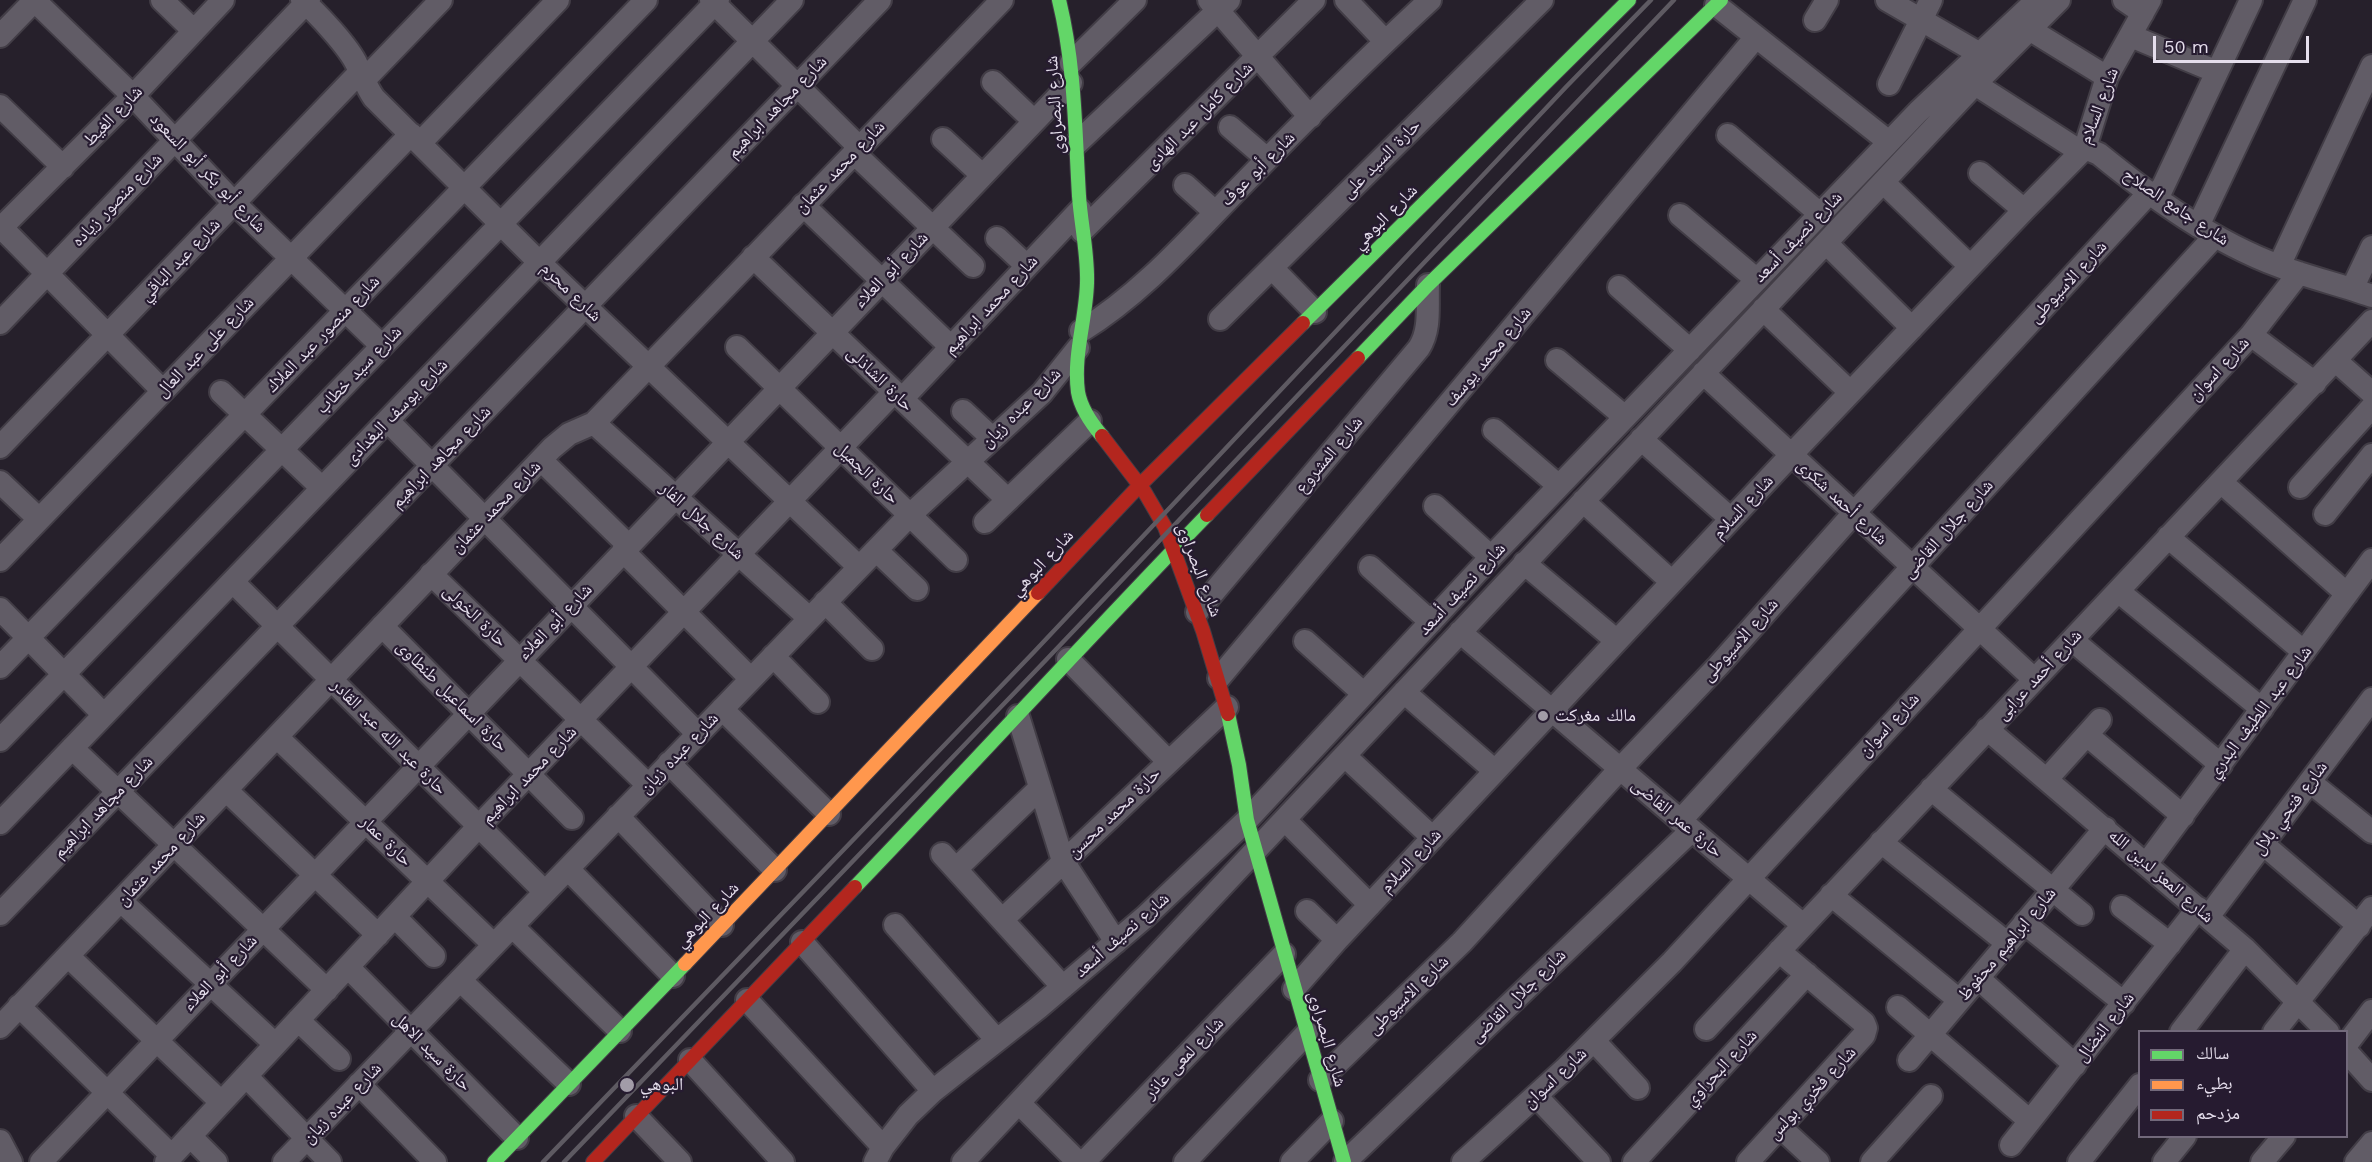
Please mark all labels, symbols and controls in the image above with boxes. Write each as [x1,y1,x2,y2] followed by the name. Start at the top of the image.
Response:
[2156,24,2312,62] scale bar
[2164,36,2209,57] text: 50 m
[722,51,832,163] street label: شارع مجاهد ابراهيم
[1041,55,1069,155] street label: شارع البصراوى
[1140,57,1258,175] street label: شارع كامل عبد الهادى
[2075,65,2123,147] street label: شارع السلام
[79,81,147,151] street label: شارع الغيط
[145,109,271,237] street label: شارع أبو بكر أبو السعود
[1337,115,1425,203] street label: حارة السيد على
[790,116,890,218] street label: شارع محمد عثمان
[1216,127,1300,211] street label: شارع أبو عوف
[67,149,167,251] street label: شارع منصور زياده
[2119,163,2233,251] street label: شارع جامع الصلاح
[1348,180,1422,254] street label: شارع البوهي
[1749,187,1847,287] street label: شارع نصيف أسعد
[135,214,225,306] street label: شارع عبد الباقي
[849,227,933,313] street label: شارع أبو العلاء
[2024,236,2112,328] street label: شارع الاسيوطى
[939,251,1043,359] street label: شارع محمد ابراهيم
[536,258,606,326] street label: شارع محرم
[261,271,385,397] street label: شارع منصور عبد الملاك
[151,292,259,402] street label: شارع على عبد العال
[1440,303,1536,411] street label: شارع محمد يوسف
[311,321,407,419] street label: شارع سيد خطاب
[2184,332,2254,406] street label: شارع اسوان
[842,342,918,416] street label: حارة الشاذلى
[340,354,452,470] street label: شارع يوسف البغدادى
[976,363,1066,453] street label: شارع عبده زيان
[386,401,496,513] street label: شارع مجاهد ابراهيم
[1290,412,1368,498] street label: شارع المشروع
[830,437,904,509] street label: حارة الجميل
[1792,454,1892,550] street label: شارع أحمد شكرى
[446,456,546,558] street label: شارع محمد عثمان
[1708,470,1778,544] street label: شارع السلام
[1898,475,1998,583] street label: شارع جلال القاضى
[655,477,749,565] street label: شارع جلال الفار
[1171,520,1227,620] street label: شارع البصراوى
[1006,525,1078,601] street label: شارع البوهي
[1414,538,1510,640] street label: شارع نصيف أسعد
[513,579,597,665] street label: شارع أبو العلاء
[438,580,512,652] street label: حارة الخولى
[1697,594,1783,686] street label: شارع الاسيوطى
[1991,625,2087,725] street label: شارع أحمد عرابى
[392,636,512,756] street label: حارة اسماعيل طنطاوى
[2203,641,2317,783] street label: شارع عبد اللطيف البدري
[326,674,452,800] street label: حارة عبد الله عبد القادر
[1854,688,1924,762] street label: شارع اسوان
[1555,705,1636,727] place label: مالك مغركت
[635,708,723,798] street label: شارع عبده زيان
[1536,709,1550,723] marker: مالك مغركت
[477,721,581,829] street label: شارع محمد ابراهيم
[48,751,158,863] street label: شارع مجاهد ابراهيم
[2248,757,2332,859] street label: شارع فتحي بلال
[1063,763,1165,863] street label: حارة محمد محسن
[1627,774,1727,862] street label: حارة عمر القاضى
[112,807,210,911] street label: شارع محمد عثمان
[355,811,417,871] street label: حارة عمار
[1376,824,1446,898] street label: شارع السلام
[2104,824,2218,928] street label: شارع المعز لدين الله
[670,877,744,953] street label: شارع البوهي
[1953,883,2061,1005] street label: شارع ابراهيم محفوظ
[1070,888,1174,982] street label: شارع نصيف أسعد
[178,930,262,1016] street label: شارع أبو العلاء
[1465,945,1571,1047] street label: شارع جلال القاضى
[1363,951,1453,1039] street label: شارع الاسيوطى
[2071,988,2139,1066] street label: شارع النضال
[1303,989,1351,1089] street label: شارع البصراوى
[388,1008,476,1096] street label: حارة سيد الاهل
[1140,1013,1228,1103] street label: شارع لمعى عاذر
[1680,1025,1762,1111] street label: شارع البحراوي
[2138,1030,2348,1138] legend
[1763,1042,1861,1144] street label: شارع فخري بولس
[2196,1042,2229,1063] text: سالك
[1518,1043,1592,1113] street label: شارع اسوان
[298,1058,386,1148] street label: شارع عبده زيان
[2196,1072,2233,1093] text: بطيء
[640,1074,683,1096] place label: البوهي
[618,1076,636,1094] marker: البوهي
[2196,1102,2240,1123] text: مزدحم

